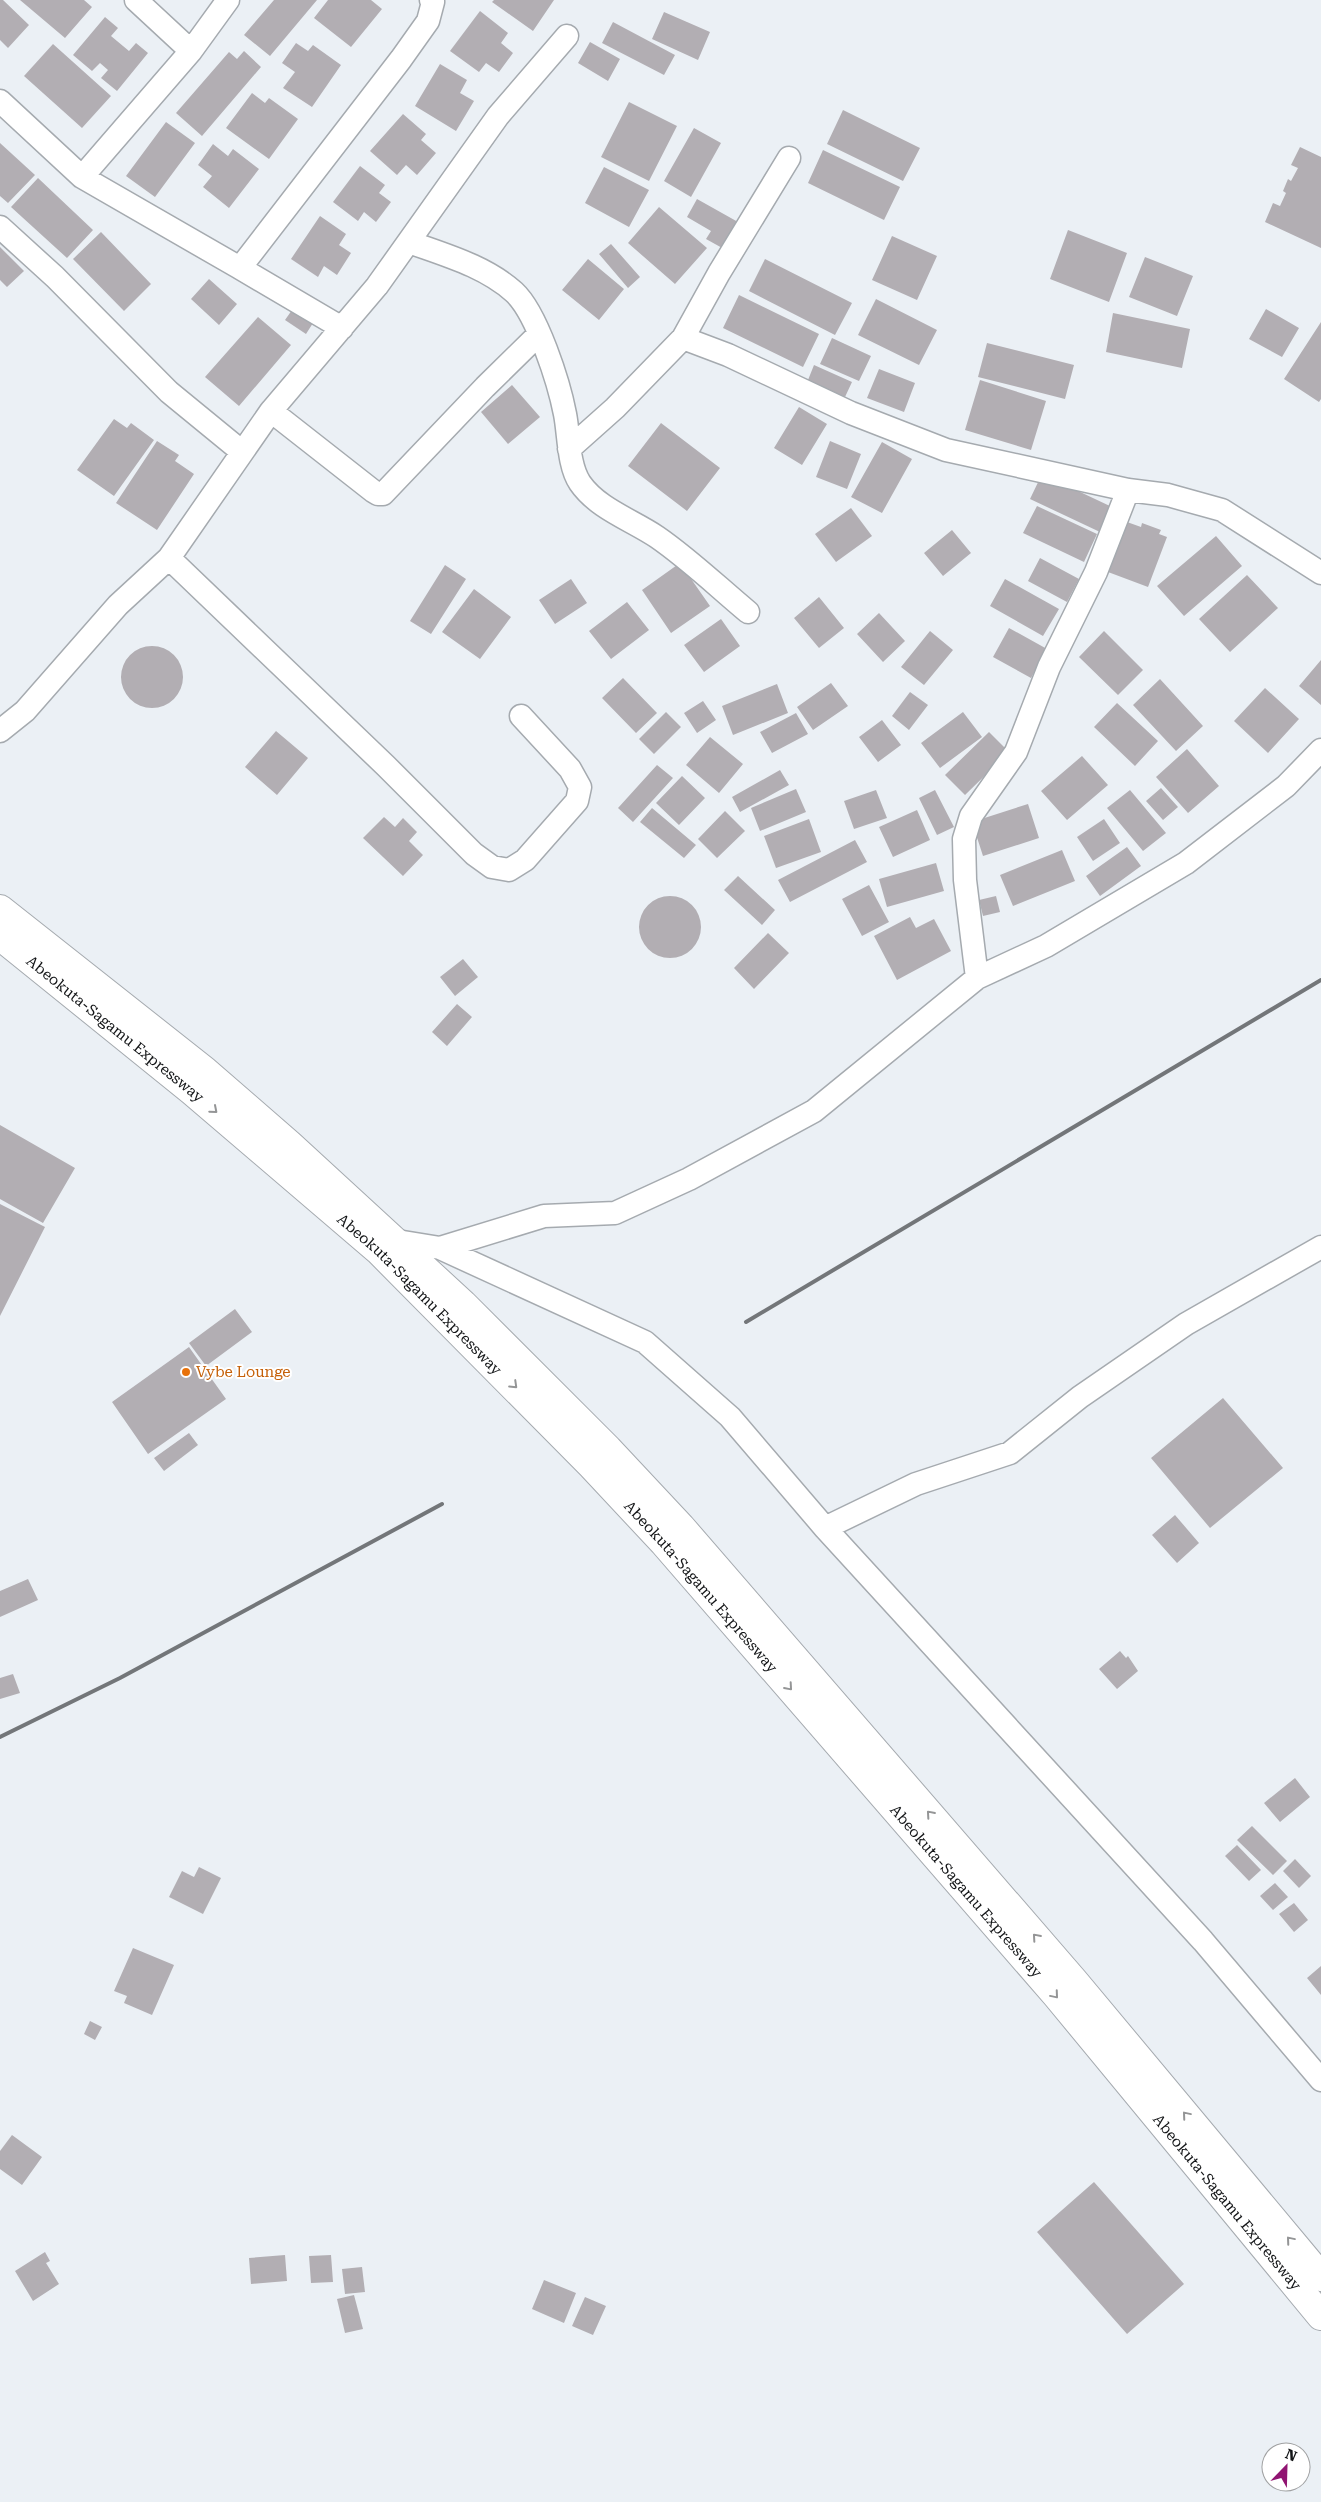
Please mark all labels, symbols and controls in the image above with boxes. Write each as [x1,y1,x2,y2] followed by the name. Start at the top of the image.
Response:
[23,952,208,1106] street label: Abeokuta-Sagamu Expressway
[209,1104,218,1113] one-way arrow
[333,1210,506,1379] street label: Abeokuta-Sagamu Expressway
[196,1363,291,1381] place label: Vybe Lounge
[180,1366,192,1378] marker: Vybe Lounge
[509,1380,518,1389] one-way arrow
[620,1497,781,1676] street label: Abeokuta-Sagamu Expressway
[783,1681,792,1690] one-way arrow
[886,1801,1046,1981] street label: Abeokuta-Sagamu Expressway
[927,1811,936,1820] one-way arrow
[1033,1934,1042,1943] one-way arrow
[1050,1989,1059,1998] one-way arrow
[1149,2110,1305,2294] street label: Abeokuta-Sagamu Expressway
[1183,2112,1191,2121] one-way arrow
[1287,2237,1295,2246] one-way arrow
[1261,2442,1311,2492] north arrow
[1283,2446,1299,2465] text: N

